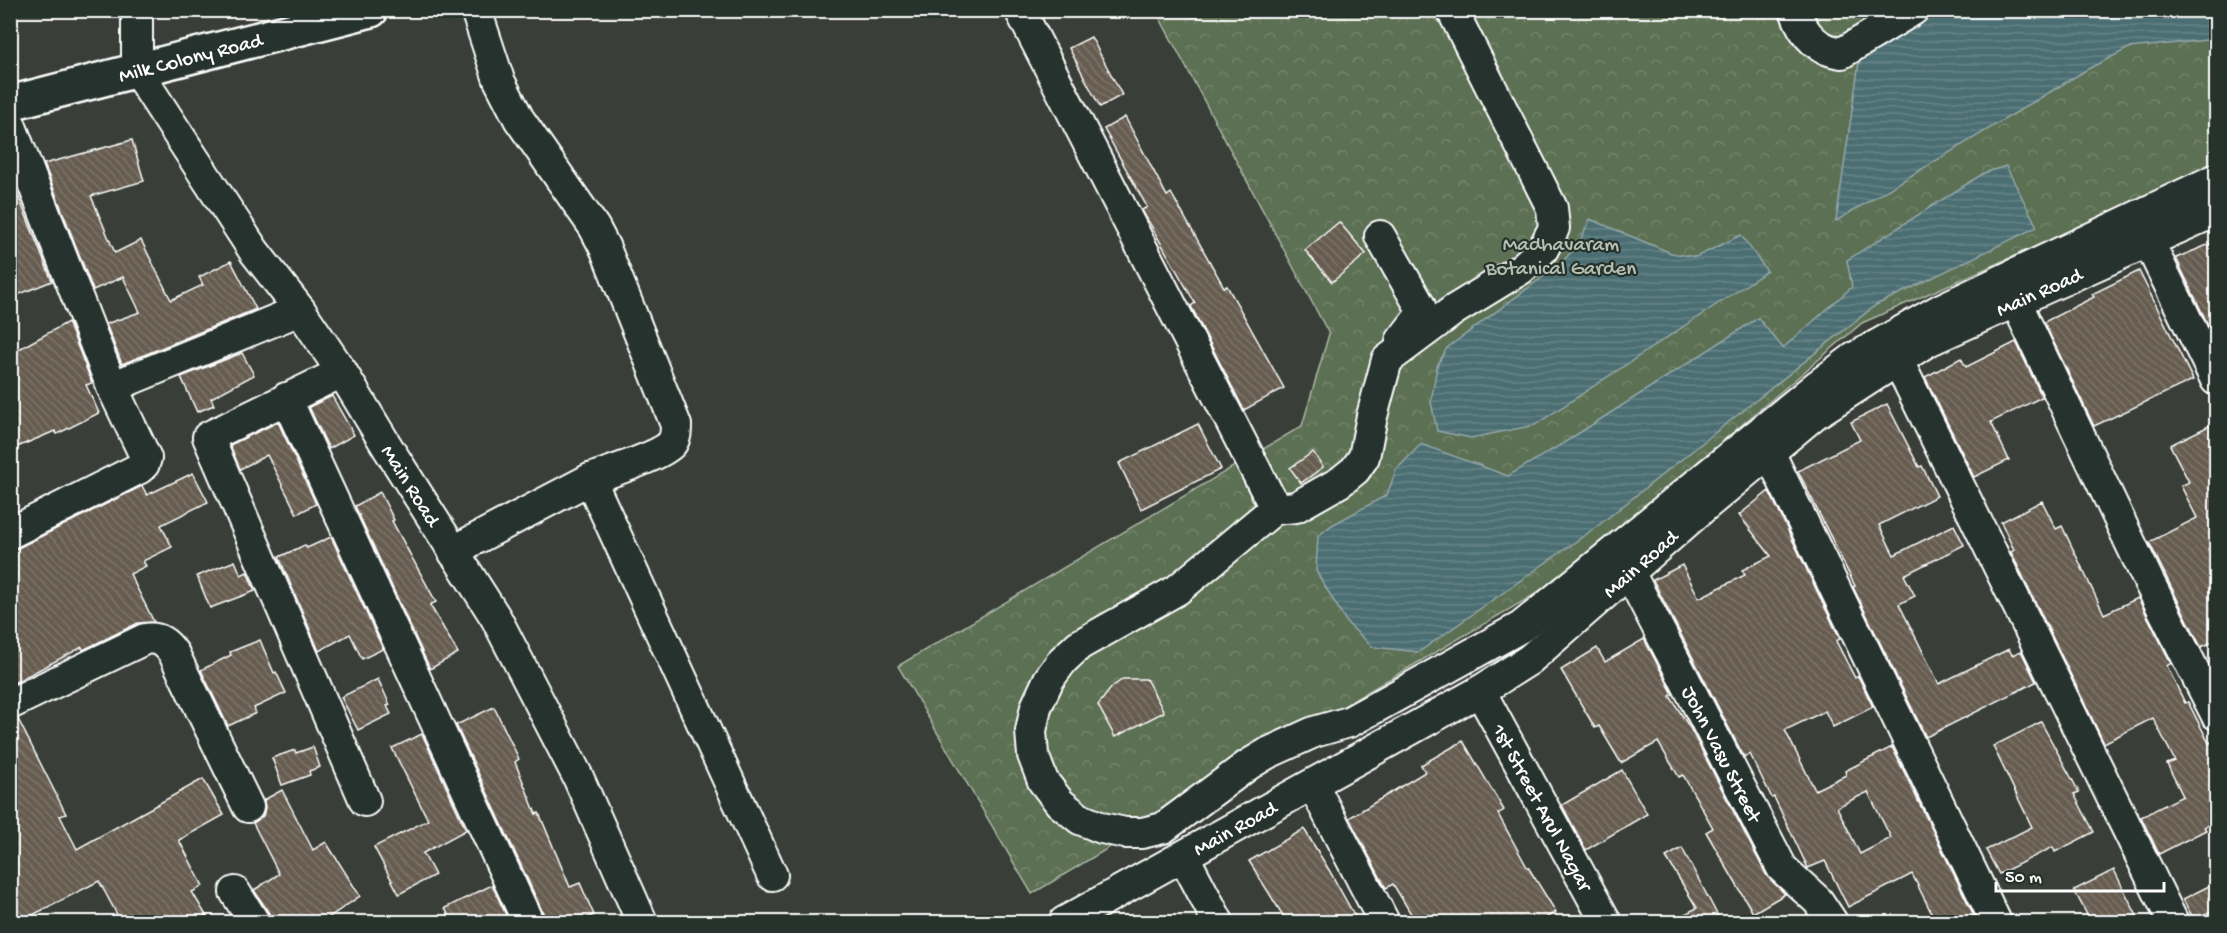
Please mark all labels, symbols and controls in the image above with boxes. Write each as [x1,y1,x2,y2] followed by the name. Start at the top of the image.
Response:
[117,29,267,90] street label: Milk Colony Road
[1485,234,1636,283] park label: Madhavaram Botanical Garden
[1993,263,2089,325] street label: Main Road
[373,441,445,534] street label: Main Road
[1599,525,1686,605] street label: Main Road
[1674,683,1766,830] street label: John Vasu Street
[1484,720,1597,898] street label: 1st Street Arul Nagar
[1190,796,1284,864] street label: Main Road
[1996,855,2164,893] scale bar
[2005,868,2042,889] text: 50 m

